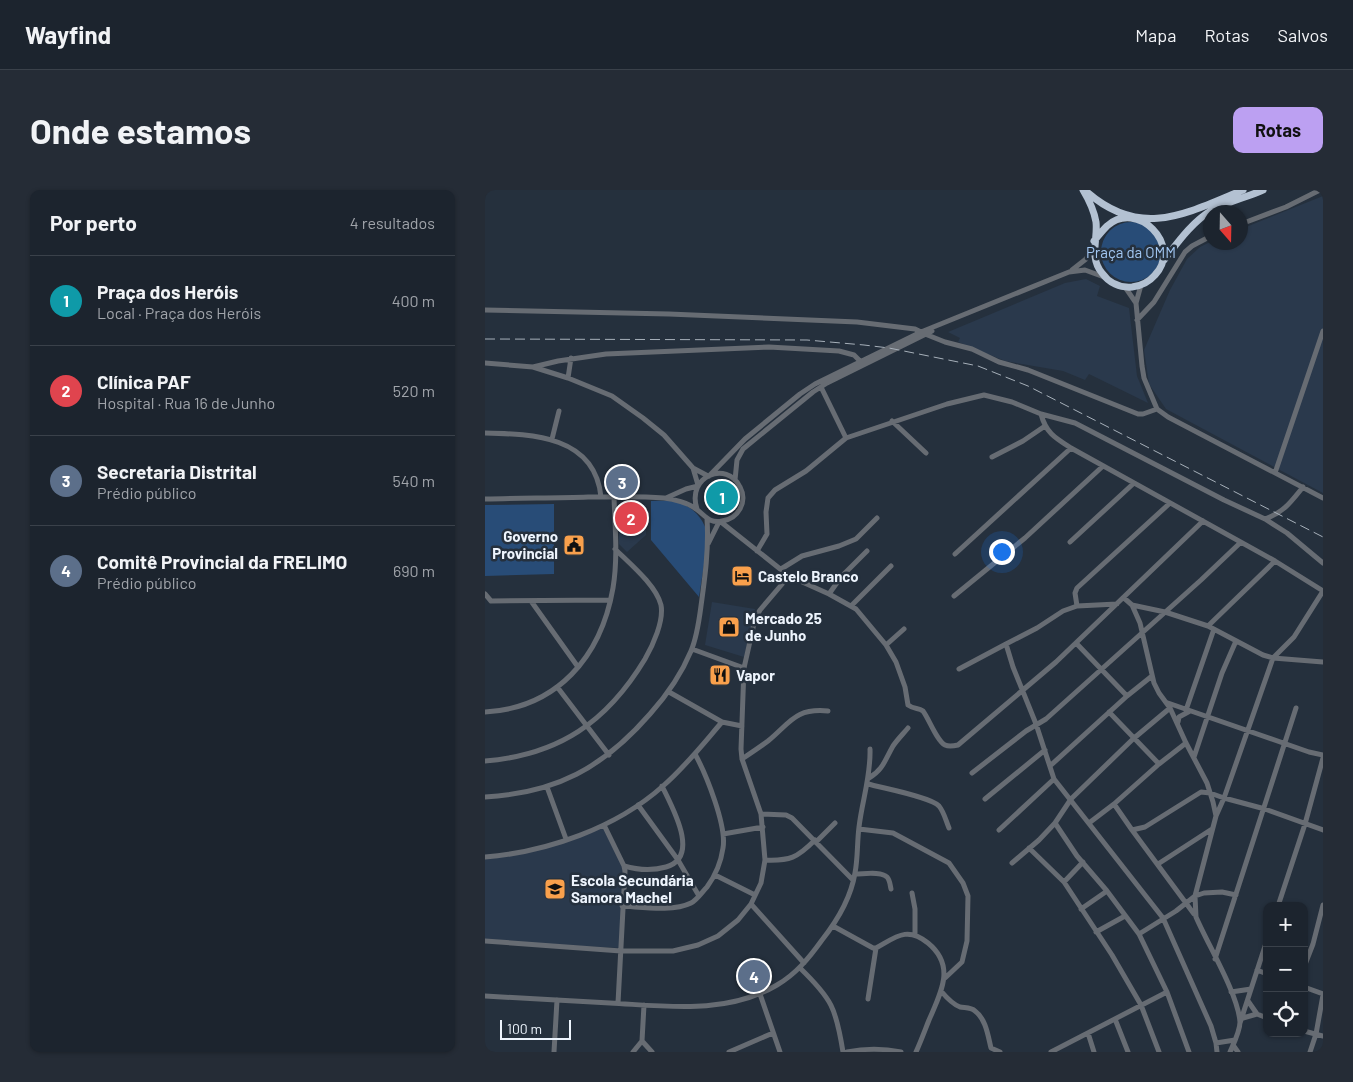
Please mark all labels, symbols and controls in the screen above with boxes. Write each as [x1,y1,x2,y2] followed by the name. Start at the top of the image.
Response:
[25,20,111,49] text: Wayfind
[1135,24,1176,46] text: Mapa
[1204,24,1249,46] text: Rotas
[1277,24,1328,46] text: Salvos
[1233,107,1323,153] button: Rotas
[30,109,251,151] text: Onde estamos
[1203,205,1248,250] north arrow
[50,210,137,235] text: Por perto
[350,213,435,232] text: 4 resultados
[1086,243,1176,261] park label: Praça da OMM
[97,280,238,303] text: Praça dos Heróis
[63,291,69,310] text: 1
[392,291,435,310] text: 400 m
[97,303,261,322] text: Local · Praça dos Heróis
[97,370,191,393] text: Clínica PAF
[62,381,70,400] text: 2
[393,381,435,400] text: 520 m
[97,393,275,412] text: Hospital · Rua 16 de Junho
[97,460,257,483] text: Secretaria Distrital
[606,463,638,501] pin: 3
[62,471,70,490] text: 3
[392,471,435,490] text: 540 m
[706,478,738,516] pin: 1
[97,483,196,502] text: Prédio público
[615,499,647,537] pin: 2
[492,527,558,562] place label: Governo Provincial
[562,533,586,557] public building icon: Governo Provincial
[989,539,1015,565] your location
[97,550,347,573] text: Comitê Provincial da FRELIMO
[61,561,71,580] text: 4
[393,561,435,580] text: 690 m
[730,564,754,588] hotel icon: Castelo Branco
[758,567,859,585] place label: Castelo Branco
[97,573,196,592] text: Prédio público
[745,609,822,644] place label: Mercado 25 de Junho
[717,615,741,639] shop icon: Mercado 25 de Junho
[708,663,732,687] restaurant icon: Vapor
[736,666,775,684] place label: Vapor
[571,871,694,906] place label: Escola Secundária Samora Machel
[543,877,567,901] school or university icon: Escola Secundária Samora Machel
[1263,902,1308,1037] map controls
[1263,902,1308,947] button: +
[1263,947,1308,992] button: −
[738,957,770,995] pin: 4
[1263,992,1308,1037] button: locate
[500,1017,571,1040] scale bar
[507,1020,542,1037] text: 100 m

